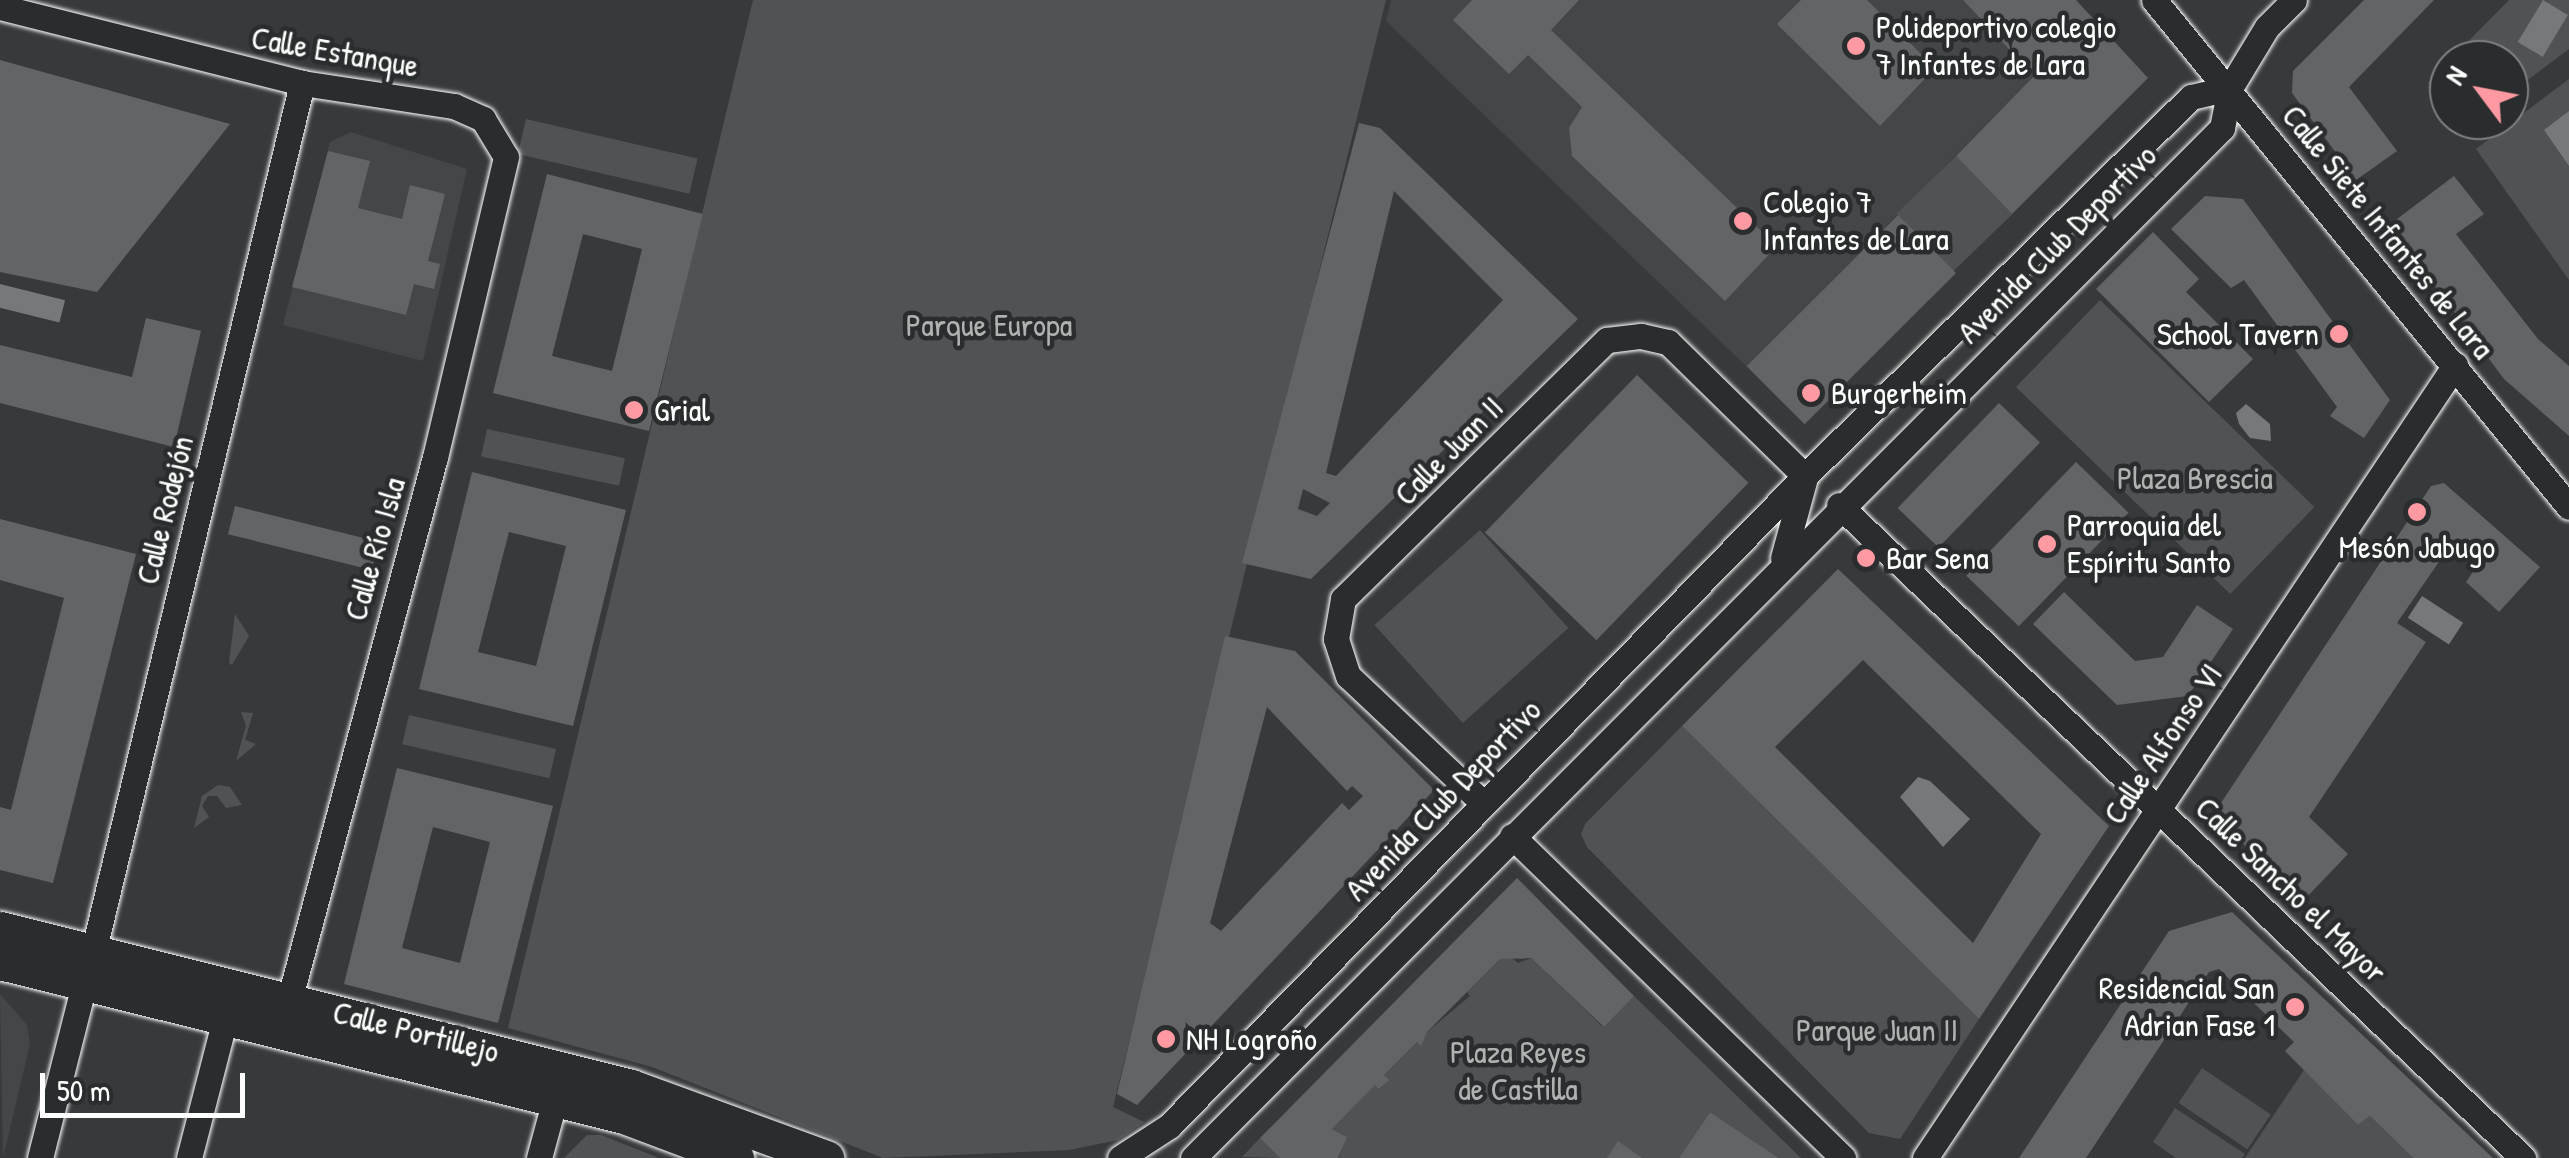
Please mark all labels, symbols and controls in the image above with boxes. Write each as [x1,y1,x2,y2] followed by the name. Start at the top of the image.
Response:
[1876,9,2116,84] place label: Polideportivo colegio 7 Infantes de Lara
[249,18,421,86] street label: Calle Estanque
[1845,35,1867,57] marker: Polideportivo colegio 7 Infantes de Lara
[2429,40,2529,140] north arrow
[2435,59,2475,92] text: N
[2274,97,2502,367] street label: Calle Siete Infantes de Lara
[1950,137,2164,351] street label: Avenida Club Deportivo
[1763,184,1949,259] place label: Colegio 7 Infantes de Lara
[1732,210,1754,232] marker: Colegio 7 Infantes de Lara
[906,306,1072,344] park label: Parque Europa
[2157,315,2319,353] place label: School Tavern
[2328,323,2350,345] marker: School Tavern
[1831,374,1967,412] place label: Burgerheim
[1800,382,1822,404] marker: Burgerheim
[1387,389,1511,513] street label: Calle Juan II
[654,391,710,429] place label: Grial
[623,399,645,421] marker: Grial
[128,432,202,588] street label: Calle Rodejón
[2117,459,2273,497] park label: Plaza Brescia
[336,473,414,625] street label: Calle Río Isla
[2406,501,2428,523] marker: Mesón Jabugo
[2067,507,2231,582] place label: Parroquia del Espíritu Santo
[2339,528,2495,566] place label: Mesón Jabugo
[2036,533,2058,555] marker: Parroquia del Espíritu Santo
[1886,539,1989,577] place label: Bar Sena
[1855,547,1877,569] marker: Bar Sena
[2095,657,2231,831] street label: Calle Alfonso VI
[1337,691,1549,909] street label: Avenida Club Deportivo
[2187,789,2395,991] street label: Calle Sancho el Mayor
[2099,970,2275,1045] place label: Residencial San Adrian Fase 1
[329,993,503,1071] street label: Calle Portillejo
[2284,996,2306,1018] marker: Residencial San Adrian Fase 1
[1796,1011,1958,1049] park label: Parque Juan II
[1186,1020,1317,1058] place label: NH Logroño
[1155,1028,1177,1050] marker: NH Logroño
[1450,1034,1586,1109] park label: Plaza Reyes de Castilla
[45,1053,250,1115] scale bar
[57,1070,110,1110] text: 50 m

